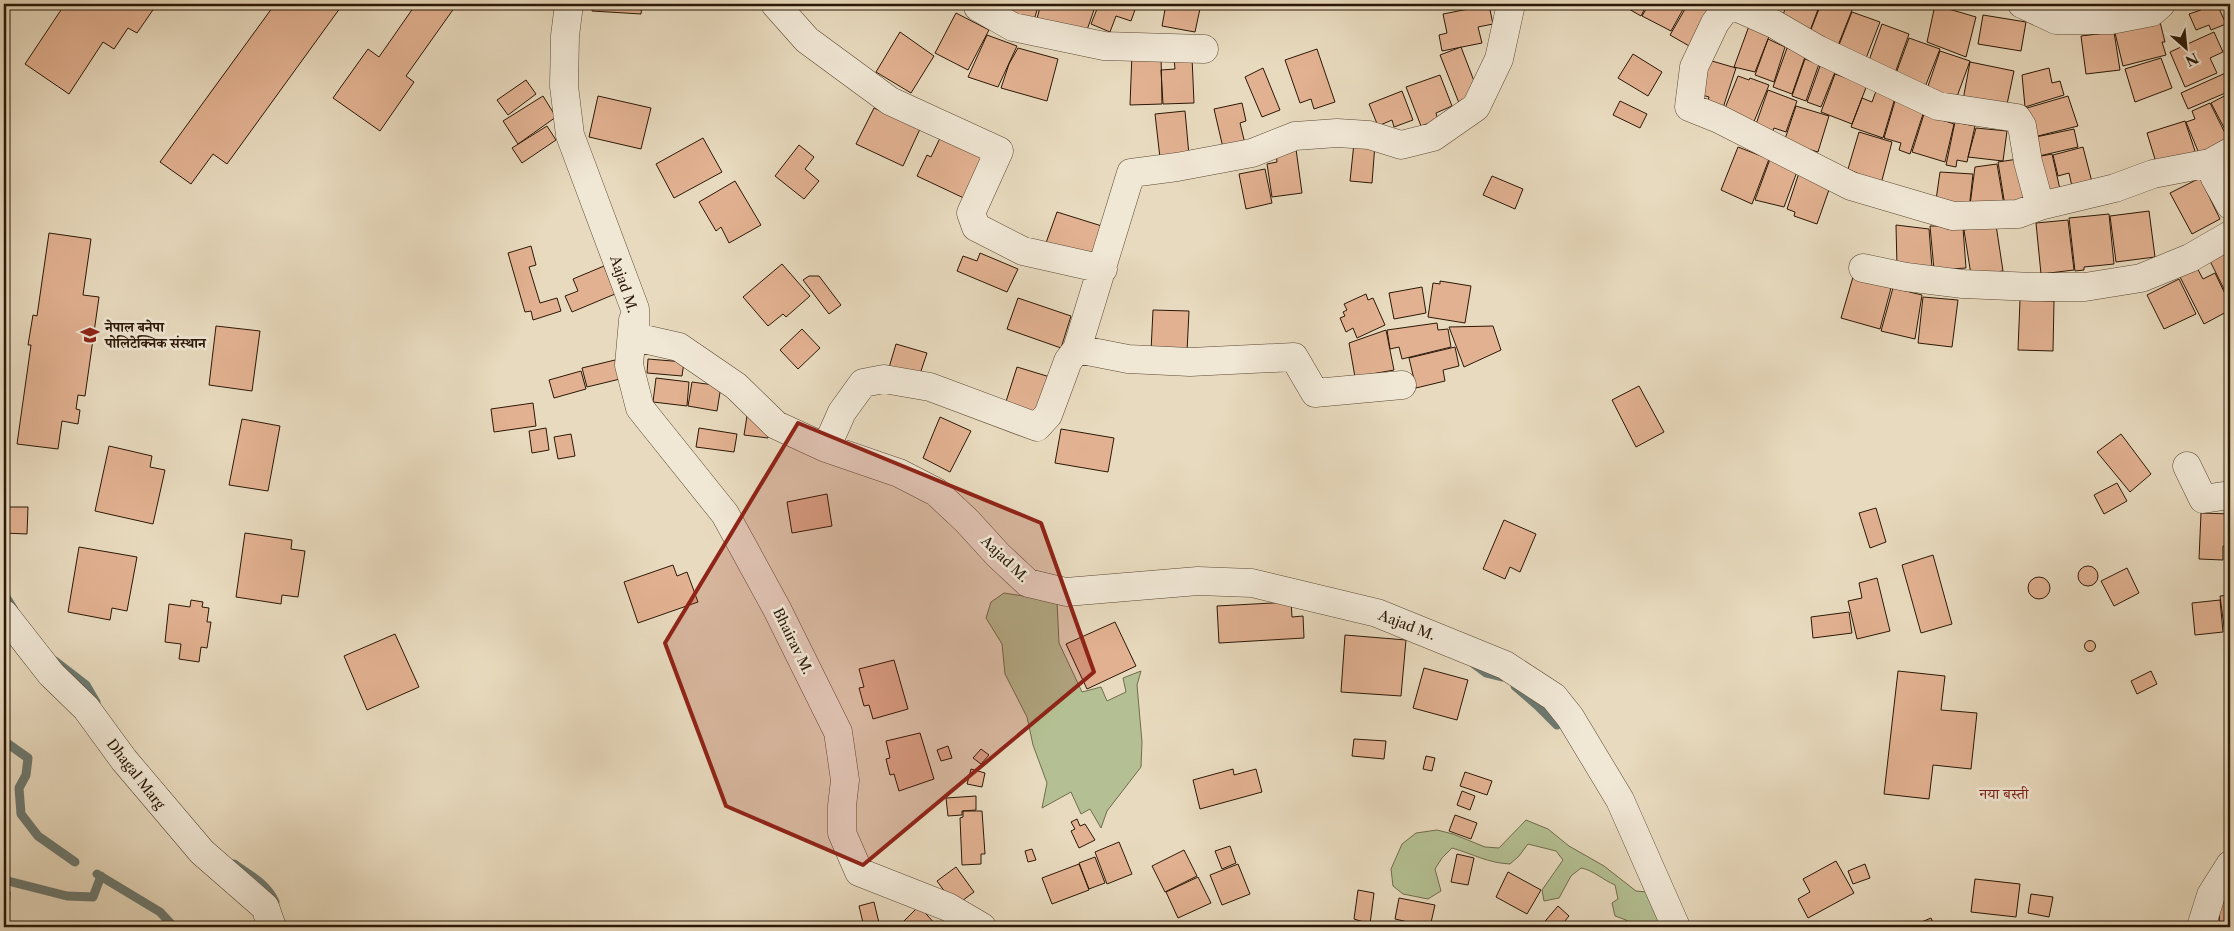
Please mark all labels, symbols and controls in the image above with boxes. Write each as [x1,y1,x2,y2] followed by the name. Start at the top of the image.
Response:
[2162,22,2212,72] north arrow
[2182,49,2201,70] text: N
[606,252,642,315] street label: Aajad M.
[104,318,207,352] place label: नेपाल बनेपा पोलिटेक्निक संस्थान
[79,324,101,346] school or university icon: नेपाल बनेपा पोलिटेक्निक संस्थान
[977,531,1033,586] street label: Aajad M.
[769,605,817,677] street label: Bhairav M.
[1375,606,1438,644] street label: Aajad M.
[103,735,170,813] street label: Dhagal Marg
[1979,784,2030,803] district label: नया बस्ती

